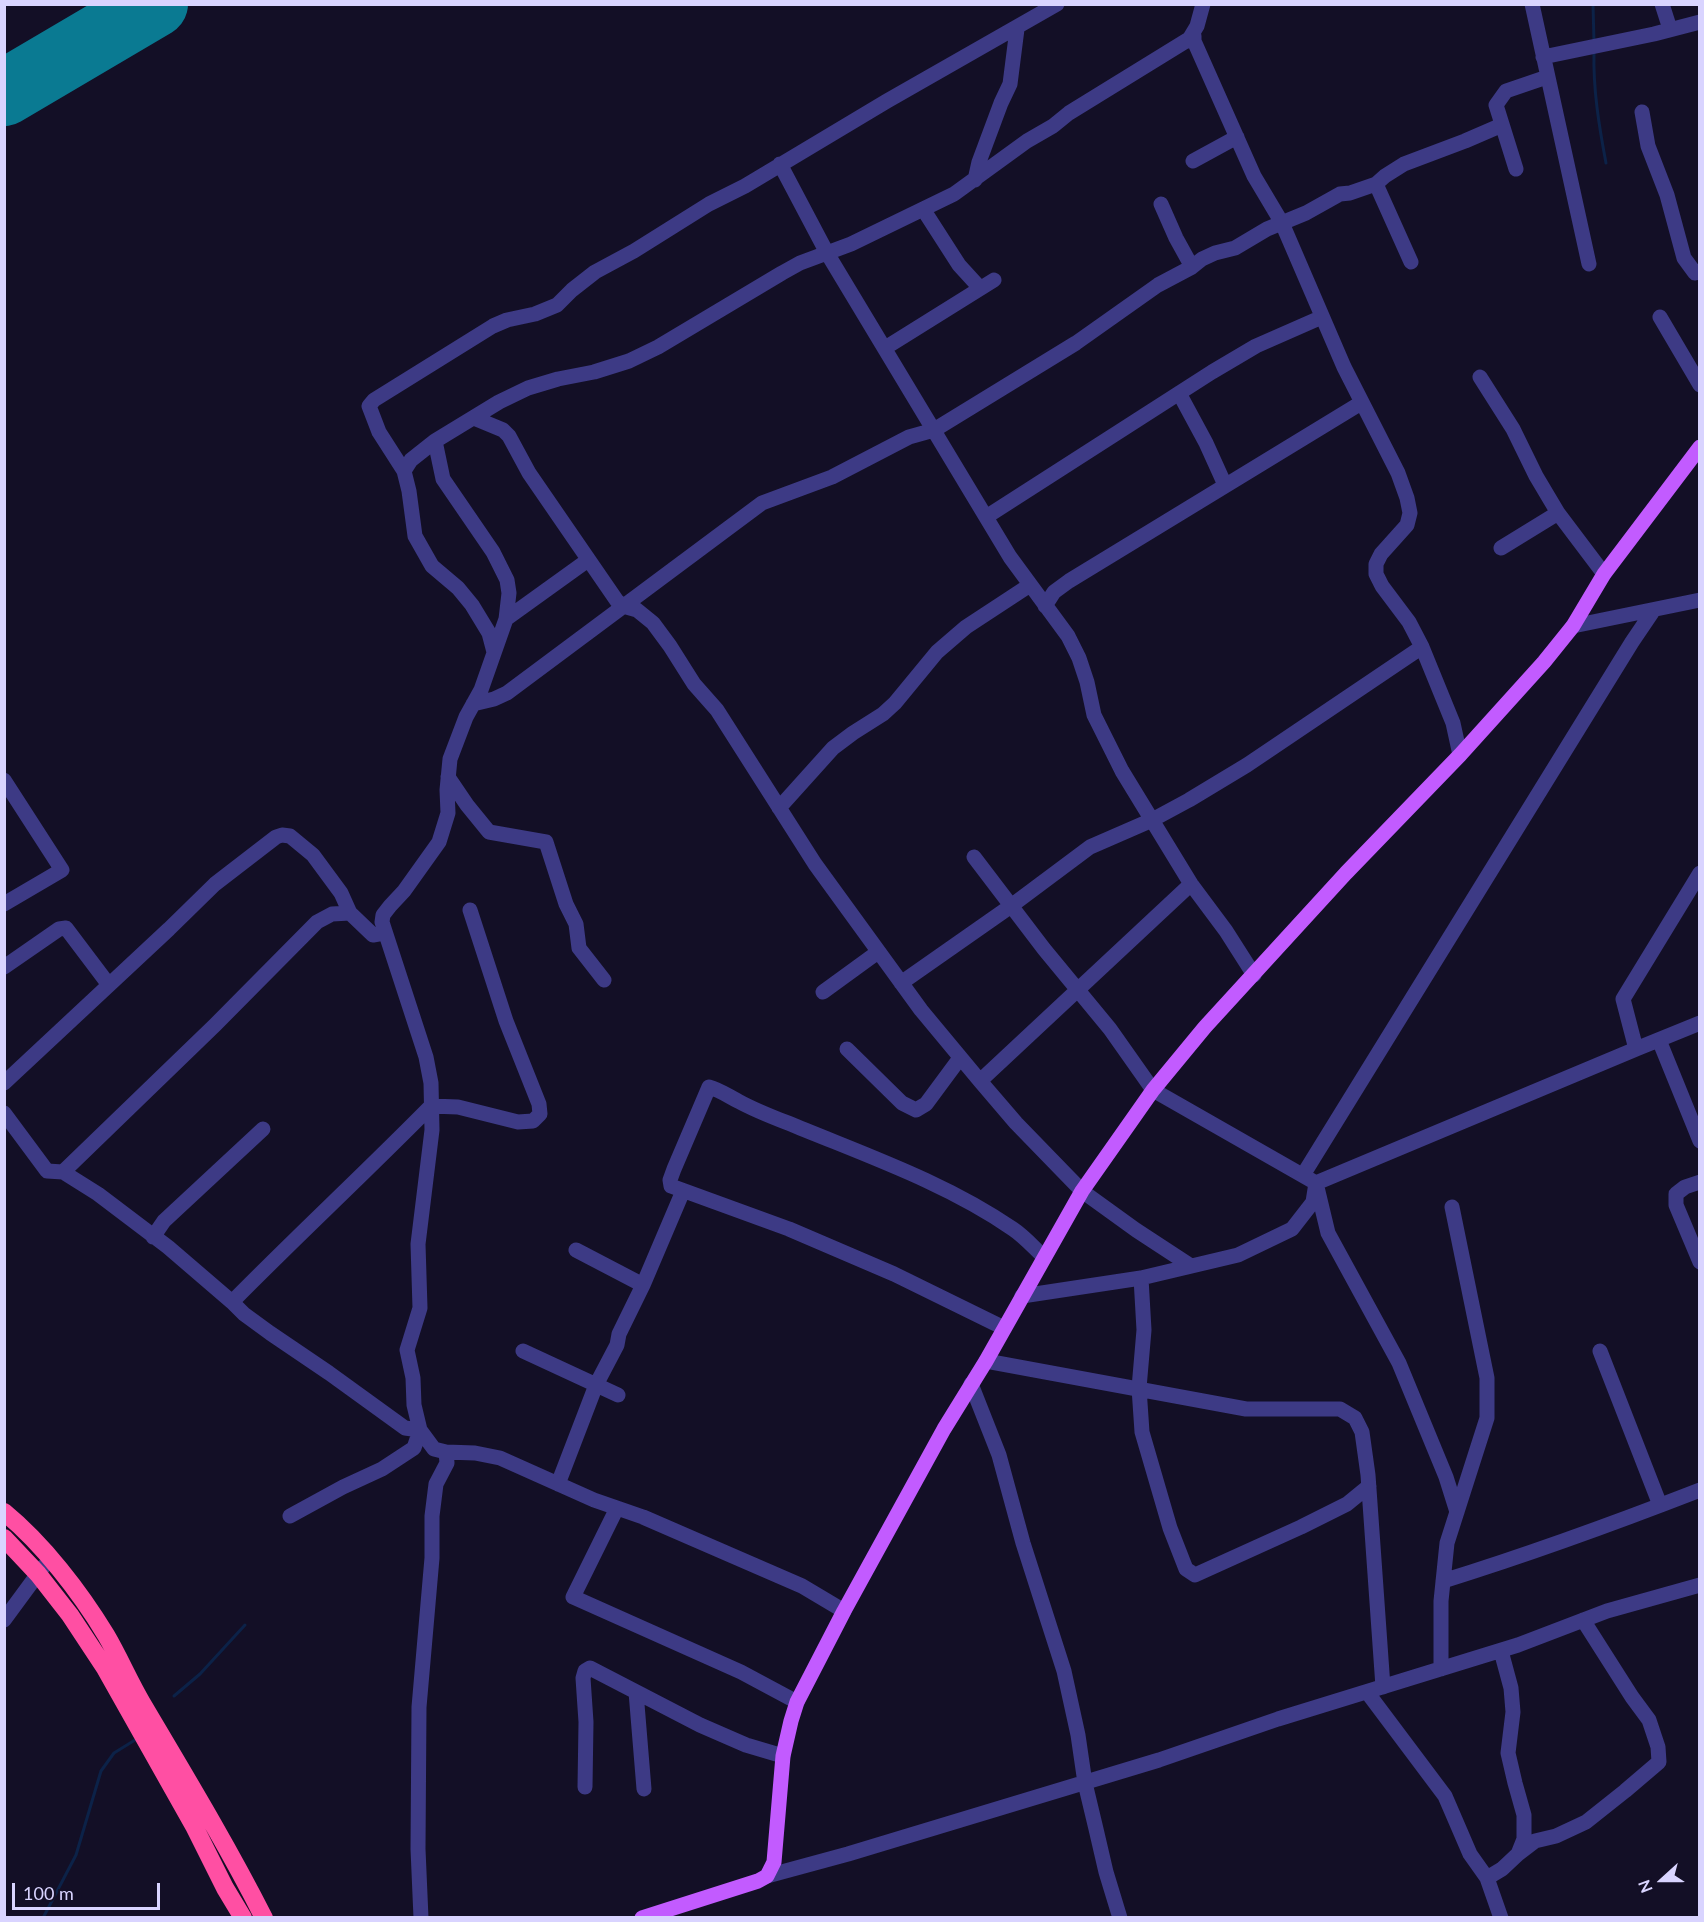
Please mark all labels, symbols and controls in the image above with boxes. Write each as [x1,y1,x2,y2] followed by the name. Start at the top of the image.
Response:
[1632,1850,1692,1910] north arrow
[15,1871,164,1909] scale bar
[1634,1877,1656,1896] text: N
[23,1882,74,1904] text: 100 m

